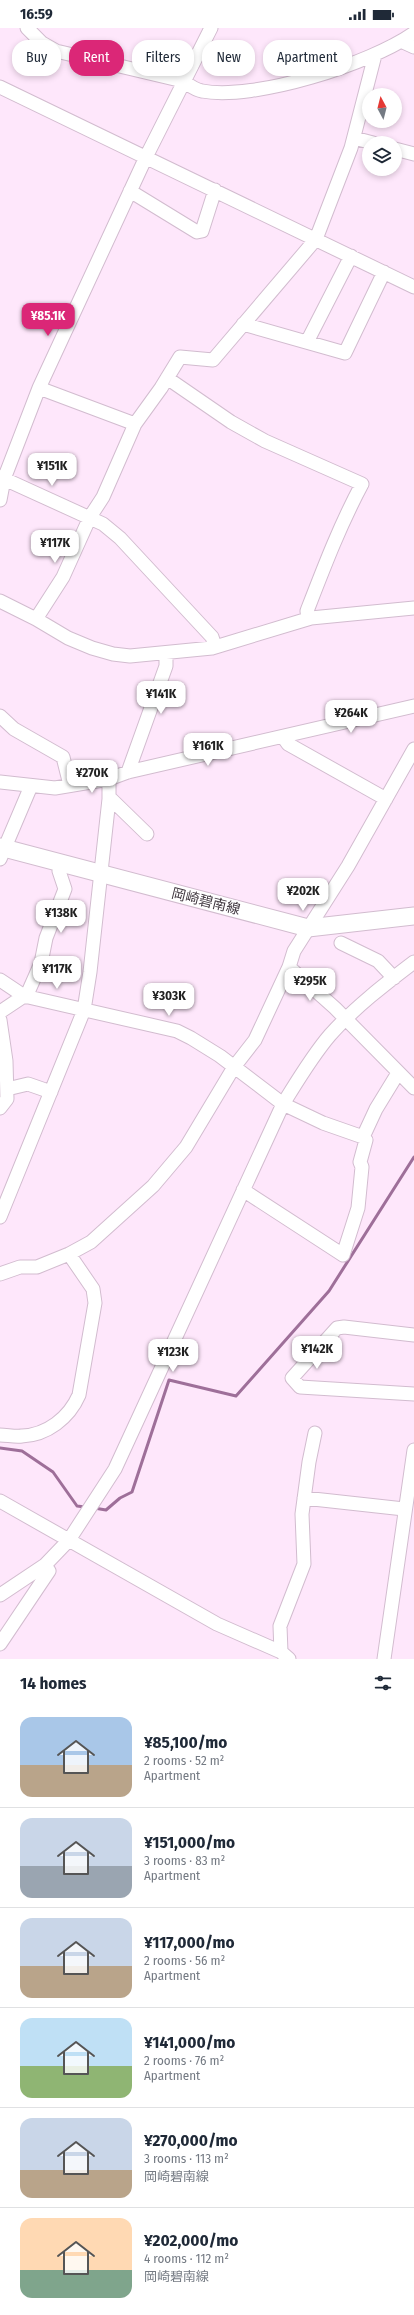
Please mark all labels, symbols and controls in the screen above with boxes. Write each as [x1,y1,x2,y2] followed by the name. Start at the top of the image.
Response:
[20,5,53,23] text: 16:59
[12,40,61,76] chip: Buy
[69,40,124,76] chip: Rent
[132,40,194,76] chip: Filters
[202,40,255,76] chip: New
[263,40,352,76] chip: Apartment
[362,88,402,128] north arrow
[362,88,402,176] map controls
[362,136,402,176] button: layers
[15,303,81,337] pin: ¥85.1K
[31,308,65,323] text: ¥85.1K
[24,453,80,487] pin: ¥151K
[37,458,67,473] text: ¥151K
[27,530,83,564] pin: ¥117K
[40,535,70,550] text: ¥117K
[133,681,189,715] pin: ¥141K
[146,686,176,701] text: ¥141K
[323,700,379,734] pin: ¥264K
[334,705,368,720] text: ¥264K
[180,733,236,767] pin: ¥161K
[192,738,224,753] text: ¥161K
[64,760,120,794] pin: ¥270K
[76,765,108,780] text: ¥270K
[275,878,331,912] pin: ¥202K
[286,883,320,898] text: ¥202K
[170,885,242,918] street label: 岡崎碧南線
[33,900,89,934] pin: ¥138K
[45,905,77,920] text: ¥138K
[29,956,85,990] pin: ¥117K
[42,961,72,976] text: ¥117K
[282,968,338,1002] pin: ¥295K
[293,973,327,988] text: ¥295K
[141,983,197,1017] pin: ¥303K
[152,988,186,1003] text: ¥303K
[289,1336,345,1370] pin: ¥142K
[145,1339,201,1373] pin: ¥123K
[301,1341,333,1356] text: ¥142K
[157,1344,189,1359] text: ¥123K
[372,1672,394,1694] icon: filters
[20,1673,87,1694] text: 14 homes
[144,1732,227,1753] text: ¥85,100/mo
[52,1733,100,1781] icon: home
[144,1753,224,1768] text: 2 rooms · 52 m²
[144,1768,200,1783] text: Apartment
[144,1832,235,1853] text: ¥151,000/mo
[52,1834,100,1882] icon: home
[144,1853,225,1868] text: 3 rooms · 83 m²
[144,1868,200,1883] text: Apartment
[144,1932,235,1953] text: ¥117,000/mo
[52,1934,100,1982] icon: home
[144,1953,225,1968] text: 2 rooms · 56 m²
[144,1968,200,1983] text: Apartment
[144,2032,235,2053] text: ¥141,000/mo
[52,2034,100,2082] icon: home
[144,2053,224,2068] text: 2 rooms · 76 m²
[144,2068,200,2083] text: Apartment
[144,2130,238,2151] text: ¥270,000/mo
[52,2134,100,2182] icon: home
[144,2151,229,2166] text: 3 rooms · 113 m²
[144,2169,209,2184] text: 岡崎碧南線
[144,2230,238,2251] text: ¥202,000/mo
[52,2234,100,2282] icon: home
[144,2251,229,2266] text: 4 rooms · 112 m²
[144,2269,209,2284] text: 岡崎碧南線

